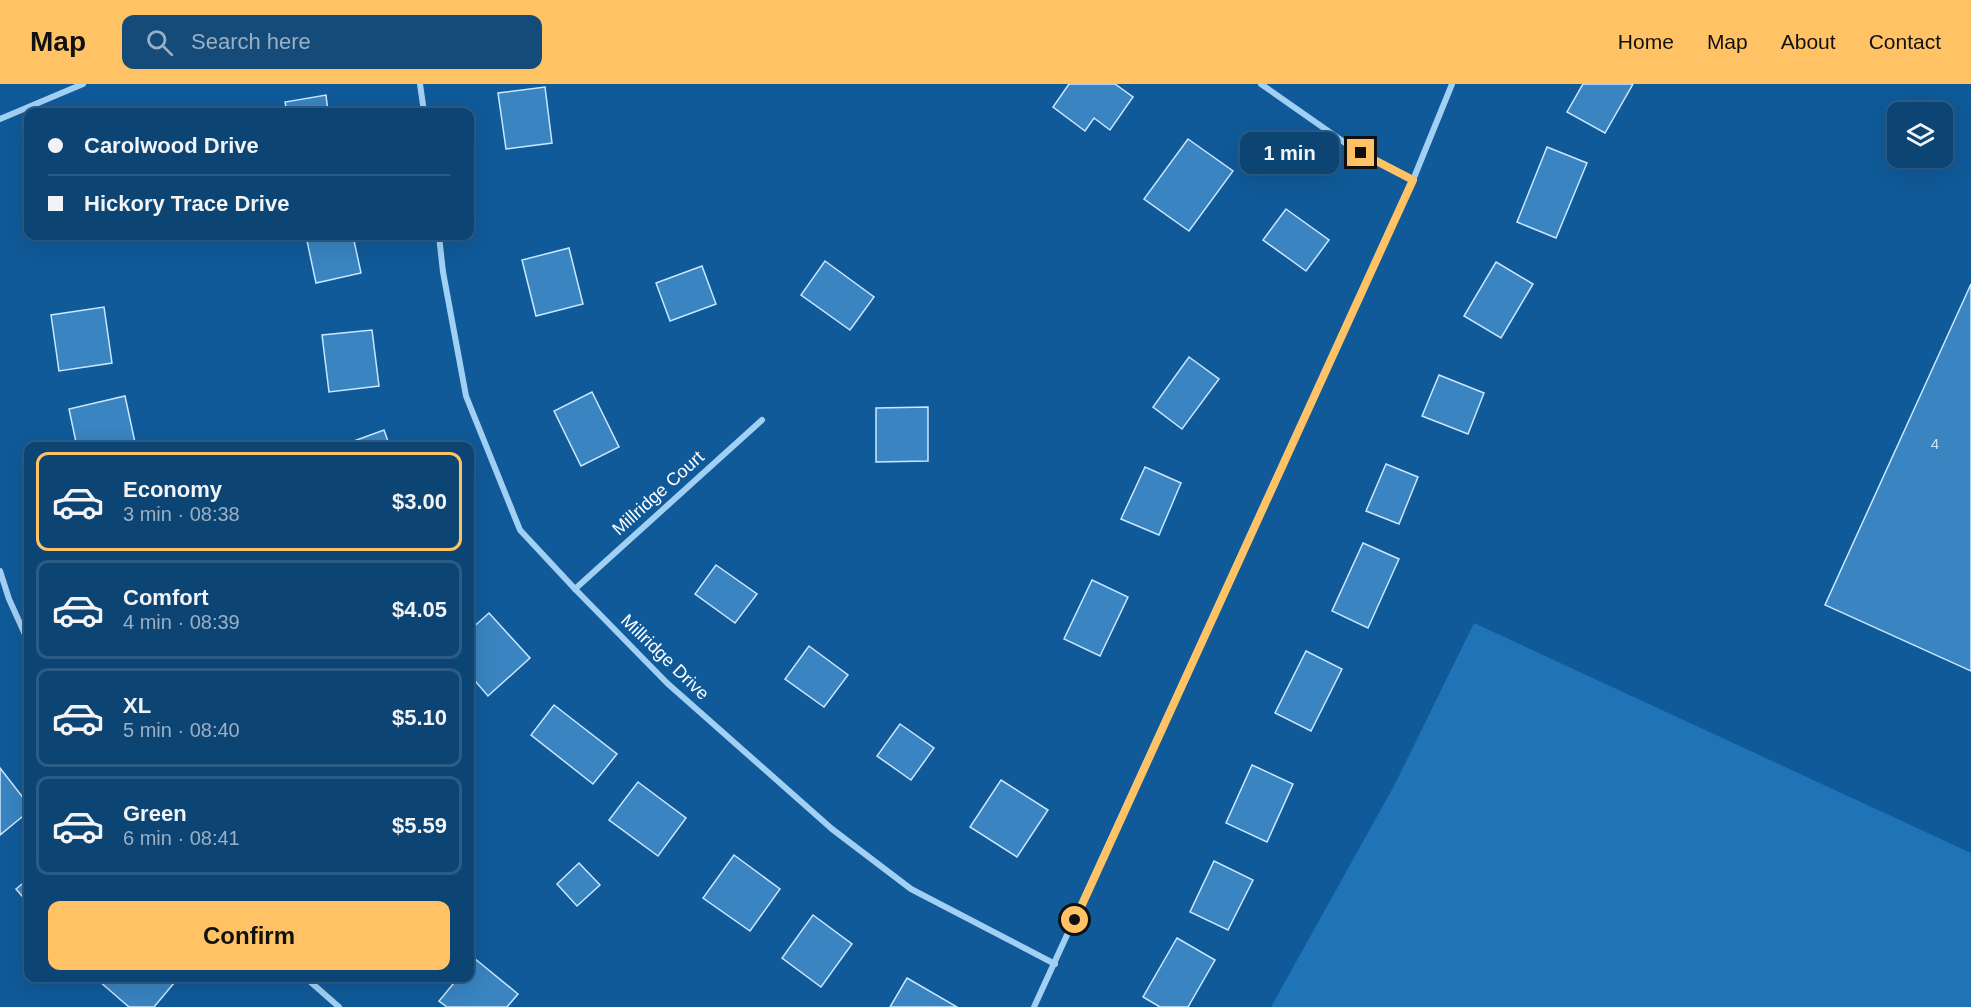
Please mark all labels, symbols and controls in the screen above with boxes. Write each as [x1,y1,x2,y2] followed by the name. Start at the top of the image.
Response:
[122,15,542,69] search box
[30,26,86,57] text: Map
[143,26,176,59] icon: search
[191,29,311,54] text: Search here
[1618,30,1674,53] text: Home
[1707,30,1748,53] text: Map
[1781,30,1836,53] text: About
[1869,30,1941,53] text: Contact
[1887,102,1953,168] map controls
[1887,102,1953,168] button: layers
[1241,132,1340,174] callout: 1 min
[84,133,259,158] text: Carolwood Drive
[1347,139,1374,166] route end
[1263,142,1316,164] text: 1 min
[84,191,289,216] text: Hickory Trace Drive
[1931,435,1939,452] house number: 4
[608,447,708,539] street label: Millridge Court
[51,475,105,529] icon: car
[123,477,222,502] text: Economy
[392,489,447,514] text: $3.00
[123,503,240,525] text: 3 min · 08:38
[51,583,105,637] icon: car
[123,585,209,610] text: Comfort
[392,597,447,622] text: $4.05
[617,610,713,704] street label: Millridge Drive
[123,611,240,633] text: 4 min · 08:39
[51,691,105,745] icon: car
[123,693,151,718] text: XL
[392,705,447,730] text: $5.10
[123,719,240,741] text: 5 min · 08:40
[51,799,105,853] icon: car
[123,801,187,826] text: Green
[392,813,447,838] text: $5.59
[123,827,240,849] text: 6 min · 08:41
[48,901,450,970] button: Confirm
[1061,906,1088,933] route start

